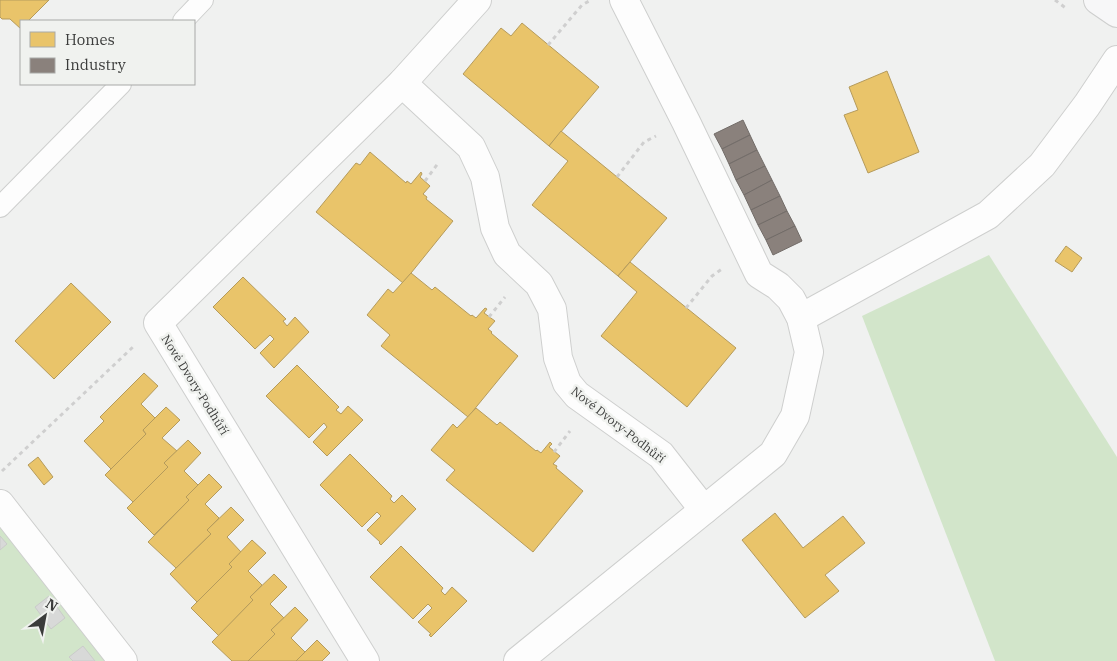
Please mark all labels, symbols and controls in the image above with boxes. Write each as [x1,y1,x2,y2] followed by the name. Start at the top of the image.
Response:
[20,20,195,85] legend
[65,30,115,49] text: Homes
[65,55,126,74] text: Industry
[159,332,232,438] street label: Nové Dvory-Podhůří
[568,383,668,466] street label: Nové Dvory-Podhůří
[20,591,70,641] north arrow
[42,594,61,616] text: N

